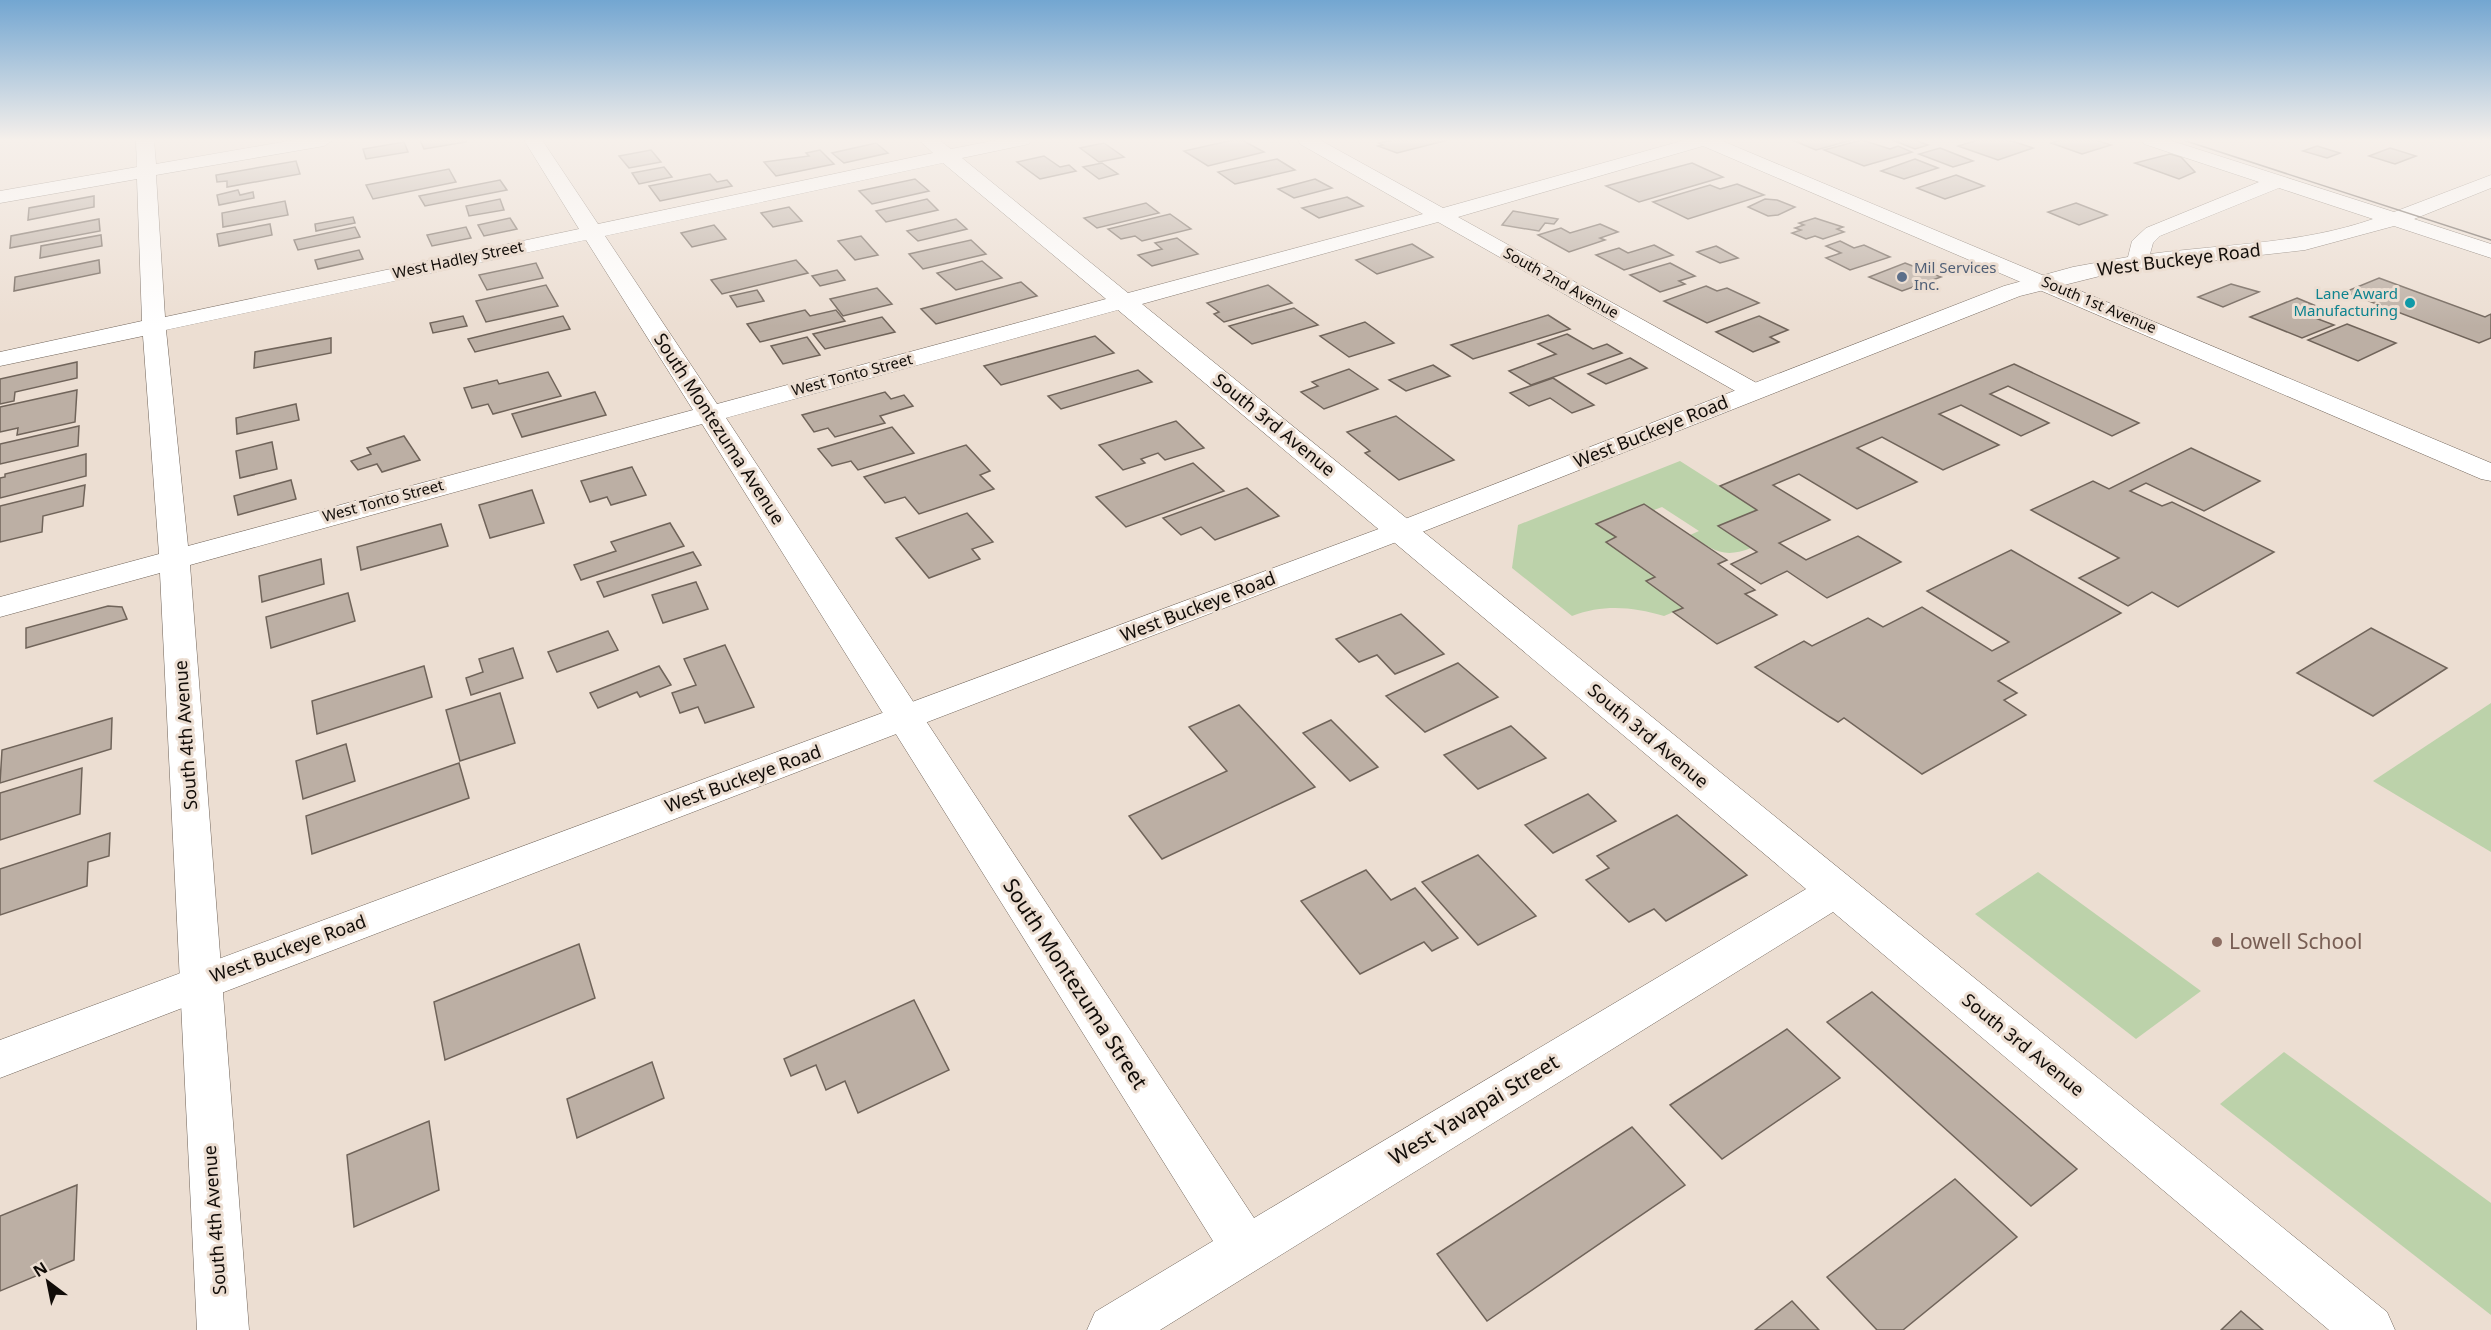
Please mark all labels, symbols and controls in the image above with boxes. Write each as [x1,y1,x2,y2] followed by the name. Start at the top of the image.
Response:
[391,235,525,283] street label: West Hadley Street
[2096,237,2262,281] street label: West Buckeye Road
[1500,242,1623,322] street label: South 2nd Avenue
[1914,257,1996,294] place label: Mil Services Inc.
[1895,270,1909,284] marker: Mil Services Inc.
[2039,271,2160,337] street label: South 1st Avenue
[2293,283,2398,320] place label: Lane Award Manufacturing
[2403,296,2417,310] marker: Lane Award Manufacturing
[649,328,791,529] street label: South Montezuma Avenue
[789,348,915,400] street label: West Tonto Street
[1209,368,1341,481] street label: South 3rd Avenue
[1570,389,1731,473] street label: West Buckeye Road
[320,474,446,526] street label: West Tonto Street
[1117,565,1279,647] street label: West Buckeye Road
[168,659,202,811] street label: South 4th Avenue
[1583,678,1714,793] street label: South 3rd Avenue
[661,739,824,817] street label: West Buckeye Road
[997,873,1155,1094] street label: South Montezuma Street
[206,909,369,987] street label: West Buckeye Road
[2229,927,2362,955] place label: Lowell School
[2210,935,2224,949] marker: Lowell School
[1958,988,2090,1101] street label: South 3rd Avenue
[1383,1047,1564,1171] street label: West Yavapai Street
[197,1144,231,1296] street label: South 4th Avenue
[18,1252,78,1312] north arrow
[29,1257,51,1282] text: N

